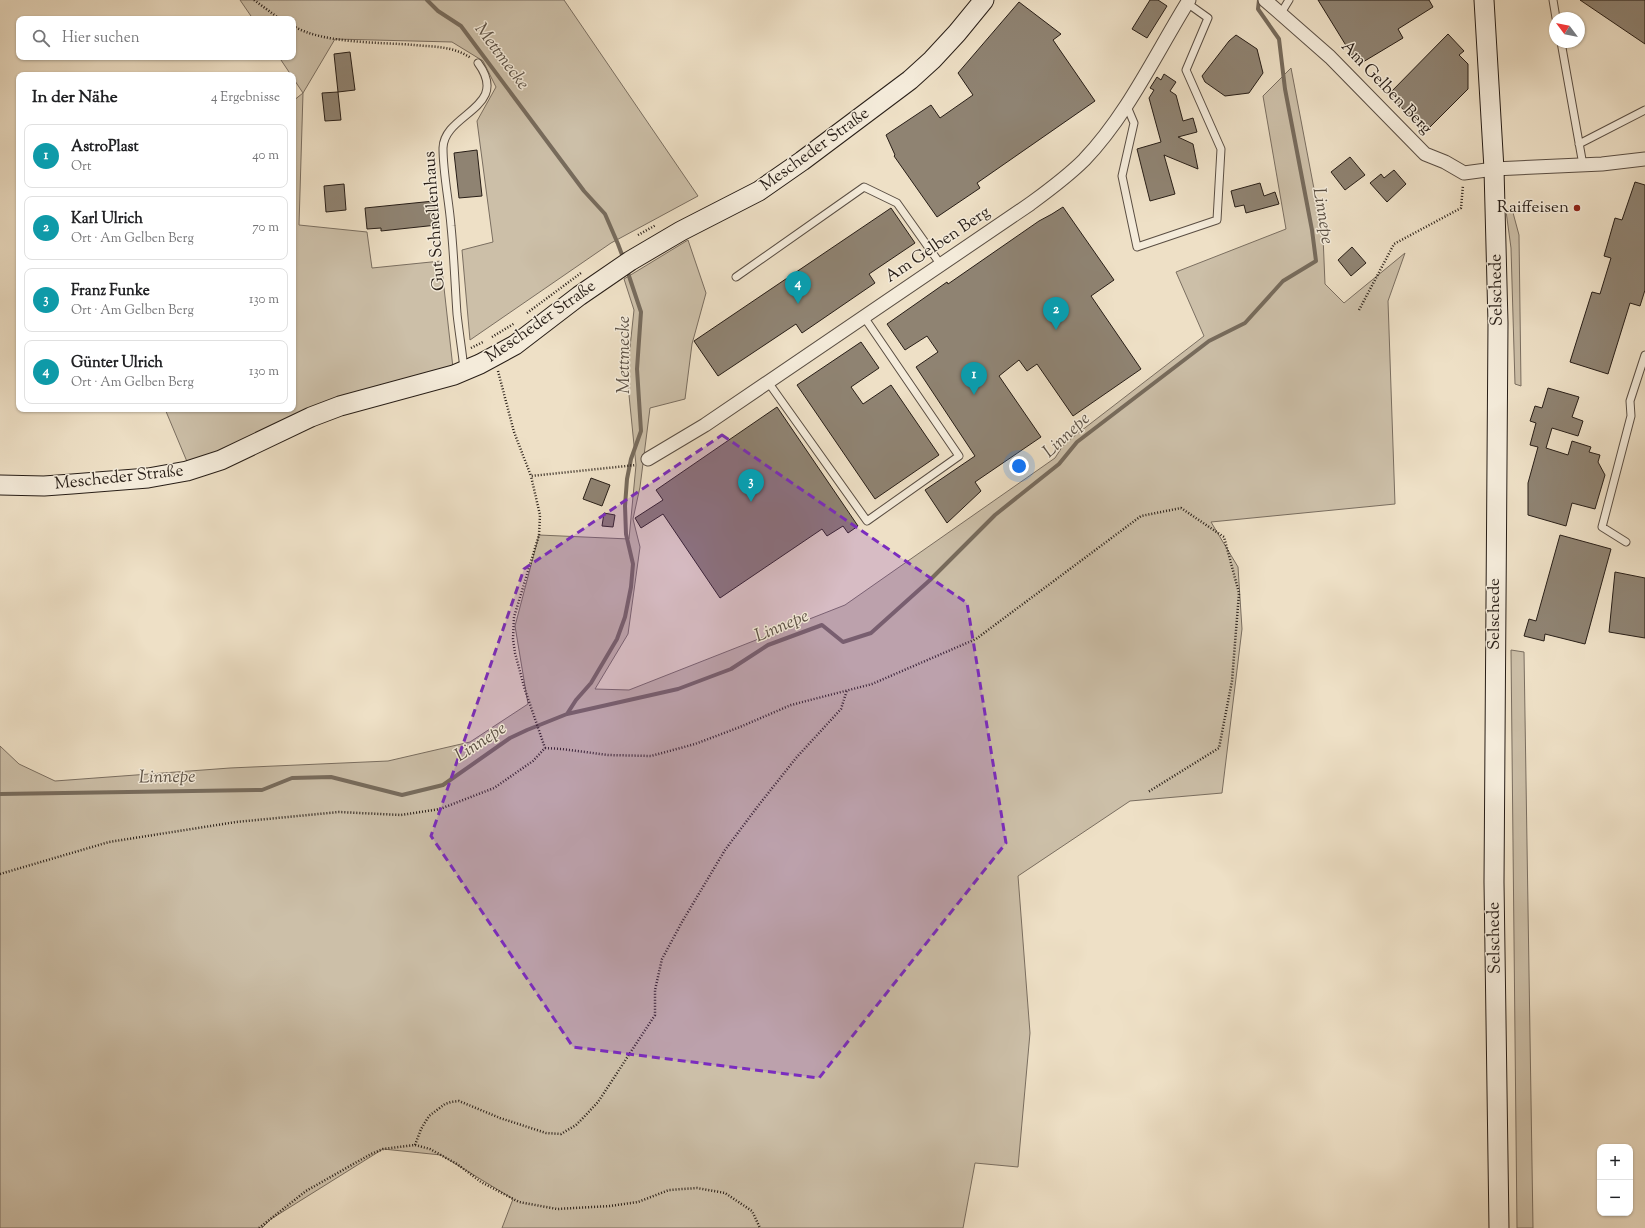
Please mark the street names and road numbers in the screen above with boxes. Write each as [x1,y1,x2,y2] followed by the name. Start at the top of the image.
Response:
[1335,36,1437,140] street label: Am Gelben Berg
[755,102,875,198] street label: Mescheder Straße
[418,150,452,292] street label: Gut Schnellenhaus
[881,201,995,289] street label: Am Gelben Berg
[1484,254,1510,326] street label: Selschede
[481,275,601,369] street label: Mescheder Straße
[53,459,185,497] street label: Mescheder Straße
[1483,578,1507,650] street label: Selschede
[1482,902,1508,974] street label: Selschede

